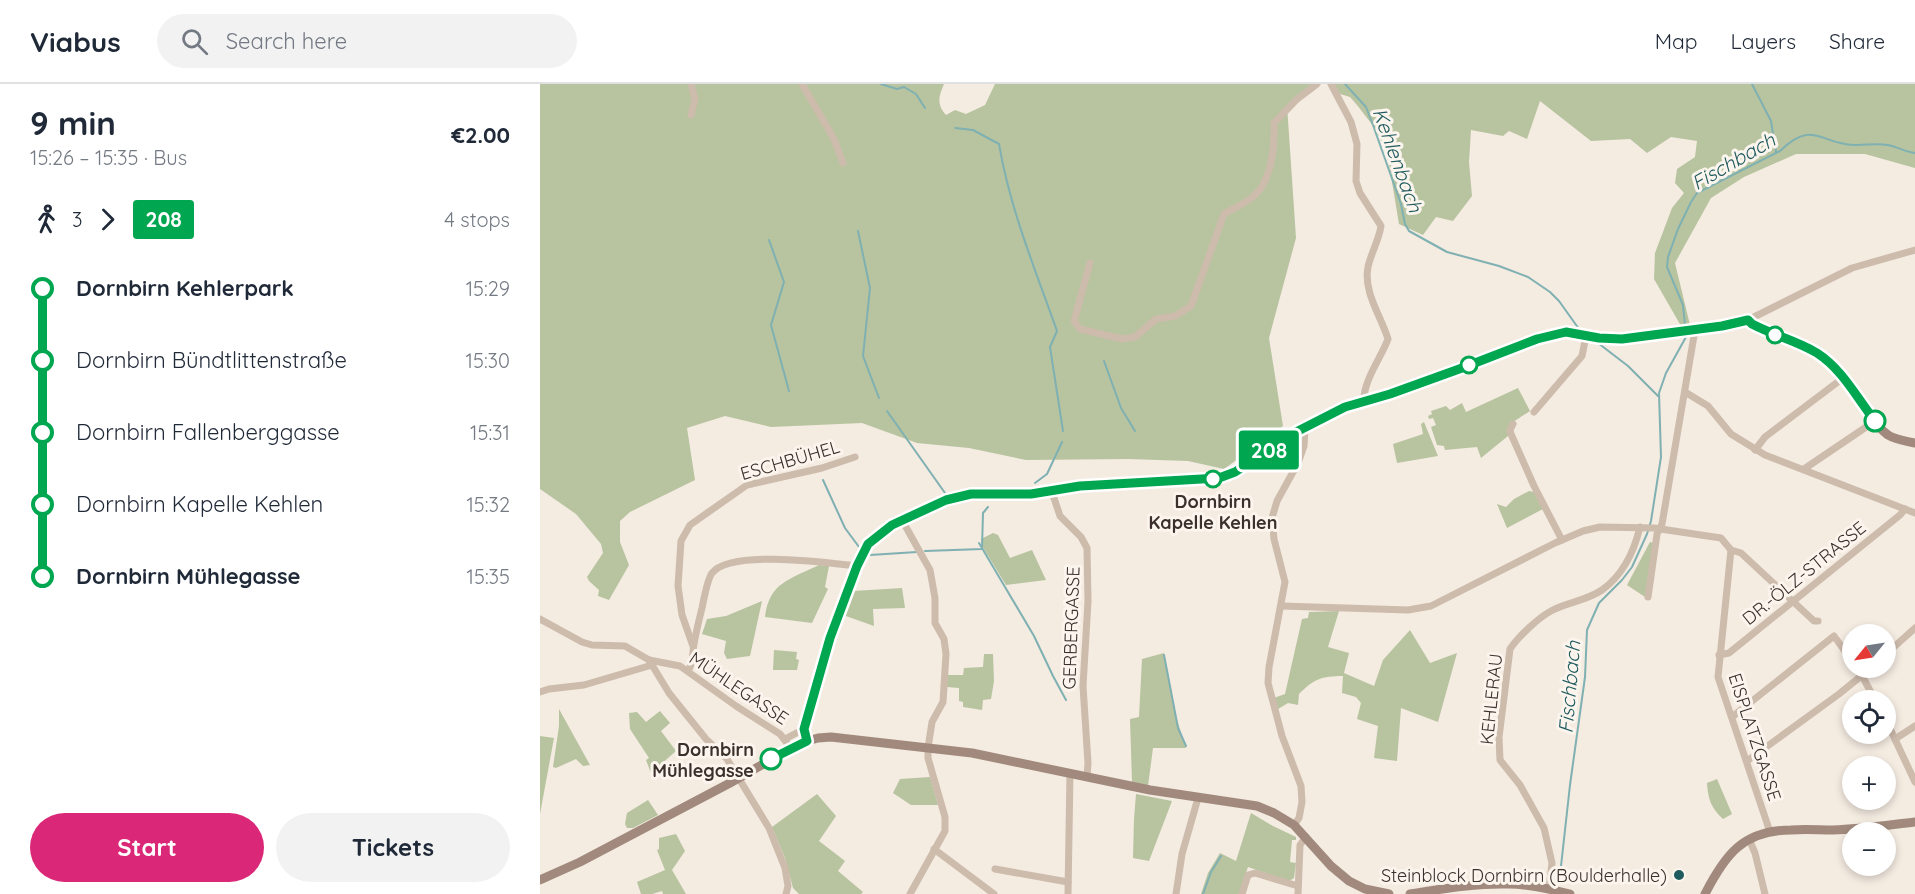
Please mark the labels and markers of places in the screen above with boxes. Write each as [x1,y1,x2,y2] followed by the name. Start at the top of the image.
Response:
[1766,326,1784,344] unlabelled marker
[1460,356,1478,374] unlabelled marker
[1864,410,1886,432] unlabelled marker
[1204,470,1222,488] marker: Dornbirn Kapelle Kehlen
[1149,490,1277,534] place label: Dornbirn Kapelle Kehlen
[652,738,754,782] place label: Dornbirn Mühlegasse
[760,748,782,770] marker: Dornbirn Mühlegasse
[1381,864,1667,887] place label: Steinblock Dornbirn (Boulderhalle)
[1672,868,1686,882] marker: Steinblock Dornbirn (Boulderhalle)

